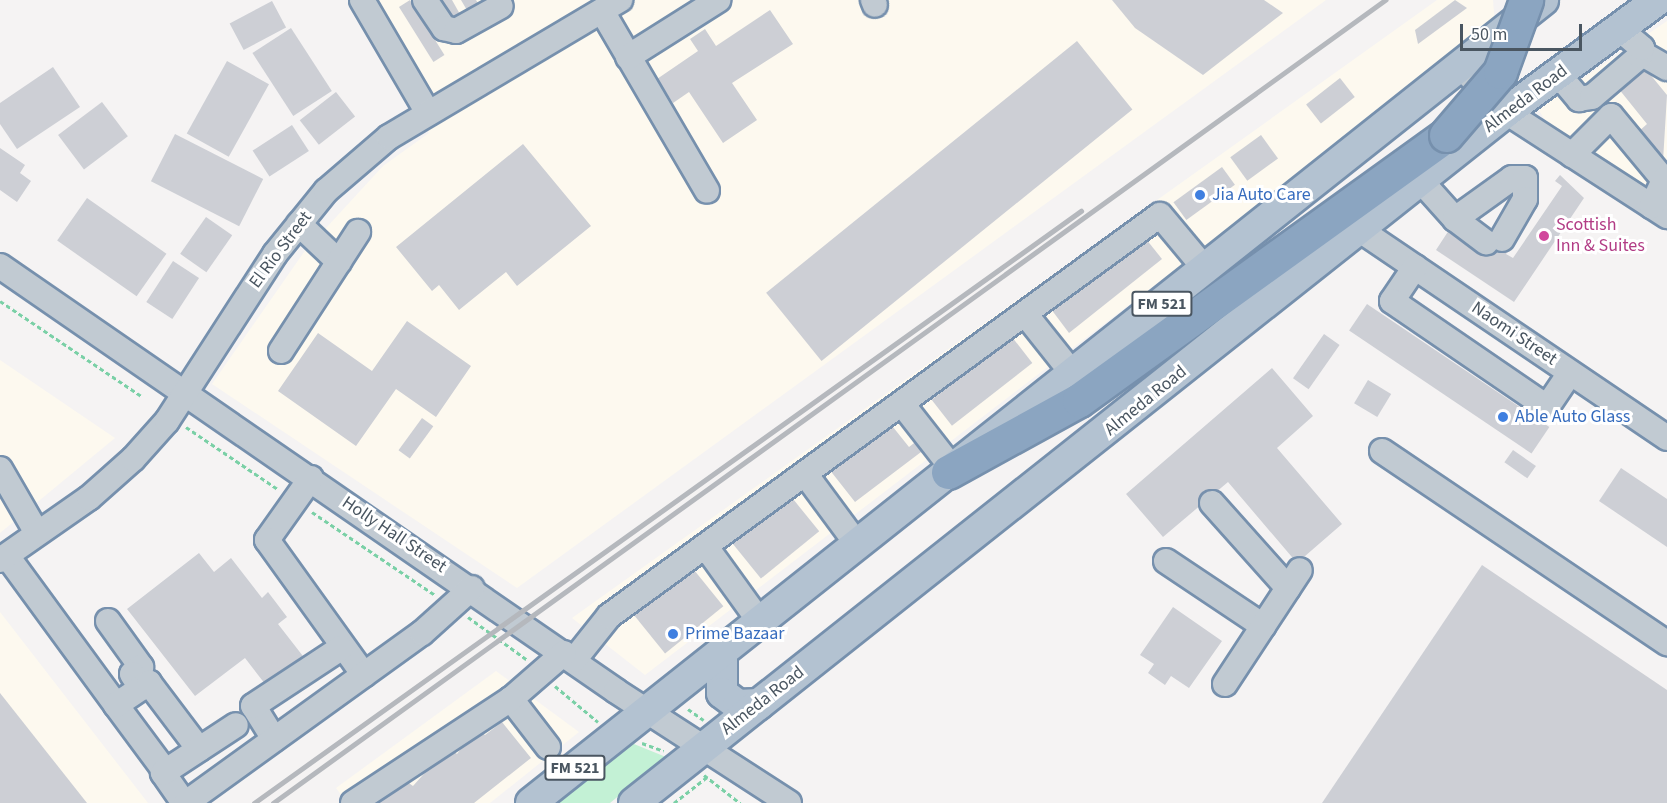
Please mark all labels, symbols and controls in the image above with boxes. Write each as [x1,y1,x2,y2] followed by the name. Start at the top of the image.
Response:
[1463,12,1584,50] scale bar
[1471,22,1507,47] text: 50 m
[1480,60,1572,138] street label: Almeda Road
[1212,184,1311,206] place label: Jia Auto Care
[1193,188,1207,202] marker: Jia Auto Care
[245,207,317,293] street label: El Rio Street
[1556,215,1645,258] place label: Scottish Inn & Suites
[1537,229,1551,243] marker: Scottish Inn & Suites
[1130,291,1194,317] road number: FM 521
[1467,298,1561,370] street label: Naomi Street
[1101,361,1191,441] street label: Almeda Road
[1515,406,1630,428] place label: Able Auto Glass
[1496,410,1510,424] marker: Able Auto Glass
[338,492,450,578] street label: Holly Hall Street
[685,623,785,645] place label: Prime Bazaar
[666,627,680,641] marker: Prime Bazaar
[717,662,809,740] street label: Almeda Road
[544,755,606,781] road number: FM 521

